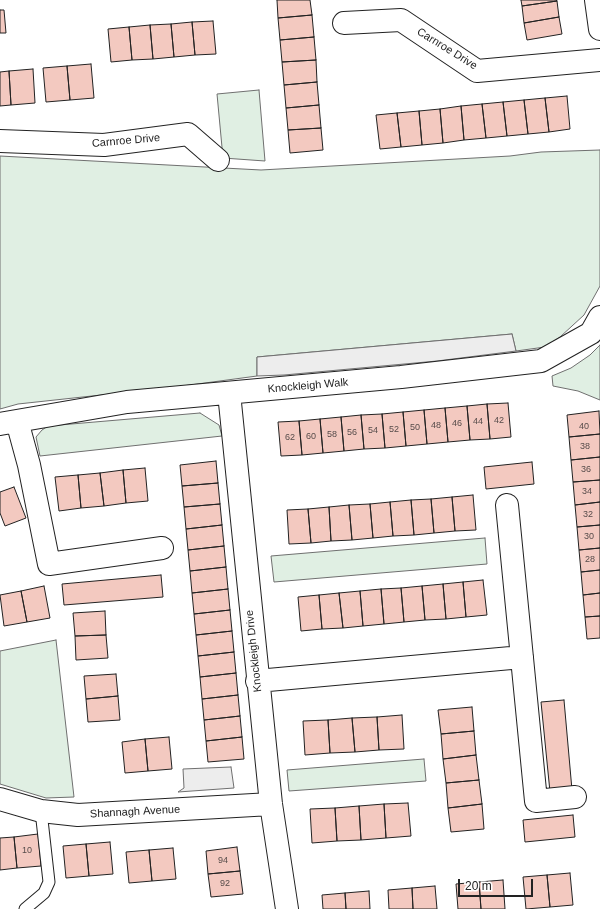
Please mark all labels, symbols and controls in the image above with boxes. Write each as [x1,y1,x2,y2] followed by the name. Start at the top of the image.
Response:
[414,25,480,73] street label: Carnroe Drive
[91,131,161,151] street label: Carnroe Drive
[267,376,349,396] street label: Knockleigh Walk
[494,416,504,426] house number: 42
[473,417,483,427] house number: 44
[452,419,462,429] house number: 46
[431,421,441,431] house number: 48
[579,422,589,432] house number: 40
[410,423,420,433] house number: 50
[389,425,399,435] house number: 52
[368,426,378,436] house number: 54
[347,428,357,438] house number: 56
[327,430,337,440] house number: 58
[306,432,316,442] house number: 60
[285,433,295,443] house number: 62
[580,442,590,452] house number: 38
[581,465,591,475] house number: 36
[582,487,592,497] house number: 34
[583,510,593,520] house number: 32
[584,532,594,542] house number: 30
[585,555,595,565] house number: 28
[243,609,265,693] street label: Knockleigh Drive
[90,803,180,821] street label: Shannagh Avenue
[22,846,32,856] house number: 10
[218,856,228,866] house number: 94
[460,871,535,897] scale bar
[220,879,230,889] house number: 92
[465,879,492,893] text: 20 m

